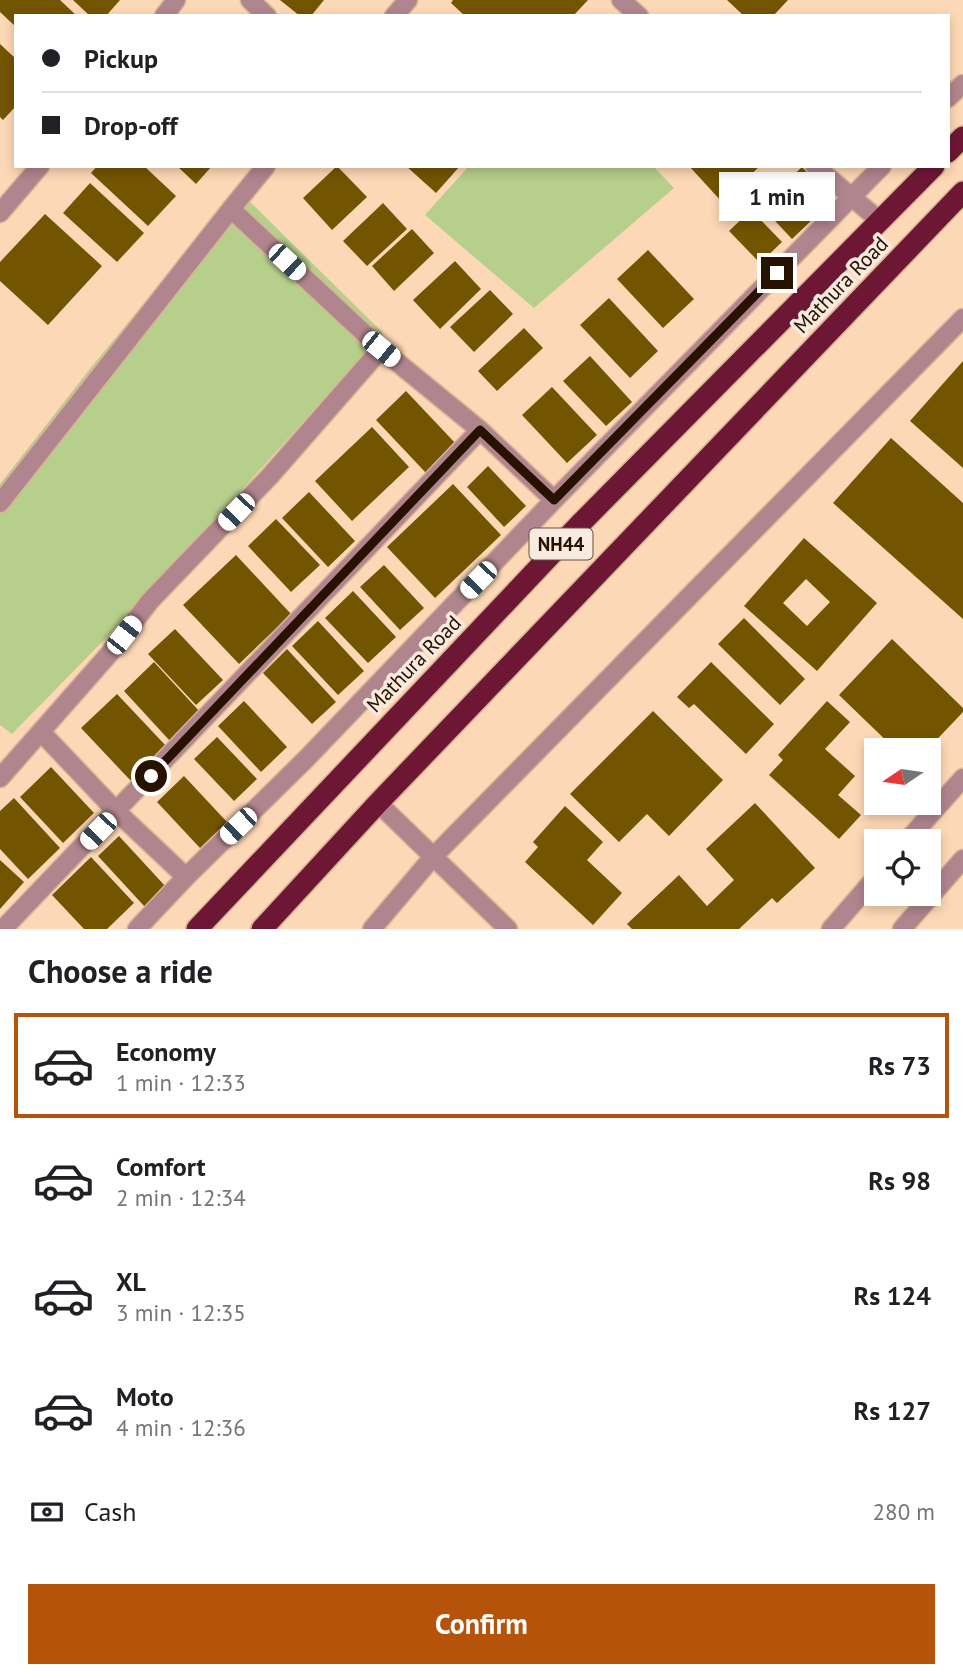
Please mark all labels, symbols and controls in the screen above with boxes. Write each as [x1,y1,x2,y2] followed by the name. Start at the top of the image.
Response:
[84,42,158,75] text: Pickup
[84,109,178,142] text: Drop-off
[719,172,835,220] callout: 1 min
[749,182,805,211] text: 1 min
[788,230,894,339] street label: Mathura Road
[265,240,310,284] car
[761,257,793,289] route end
[359,328,404,370] car
[214,490,259,534] car
[530,528,592,559] road number: NH44
[456,558,501,602] car
[361,609,467,718] street label: Mathura Road
[103,612,146,658] car
[864,738,942,816] north arrow
[864,738,941,906] map controls
[135,760,167,792] route start
[216,804,261,848] car
[76,809,121,853] car
[864,829,941,906] button: locate
[28,950,213,992] text: Choose a ride
[32,1034,95,1097] icon: car
[116,1035,216,1068] text: Economy
[868,1049,931,1082] text: Rs 73
[116,1068,246,1097] text: 1 min · 12:33
[32,1149,95,1212] icon: car
[116,1150,206,1183] text: Comfort
[868,1164,931,1197] text: Rs 98
[116,1183,246,1212] text: 2 min · 12:34
[32,1264,95,1327] icon: car
[116,1265,146,1298] text: XL
[854,1279,931,1312] text: Rs 124
[116,1298,246,1327] text: 3 min · 12:35
[32,1379,95,1442] icon: car
[116,1380,174,1413] text: Moto
[854,1394,931,1427] text: Rs 127
[116,1413,246,1442] text: 4 min · 12:36
[28,1493,66,1531] icon: cash
[84,1495,136,1528] text: Cash
[873,1497,935,1526] text: 280 m
[28,1584,935,1664] button: Confirm

